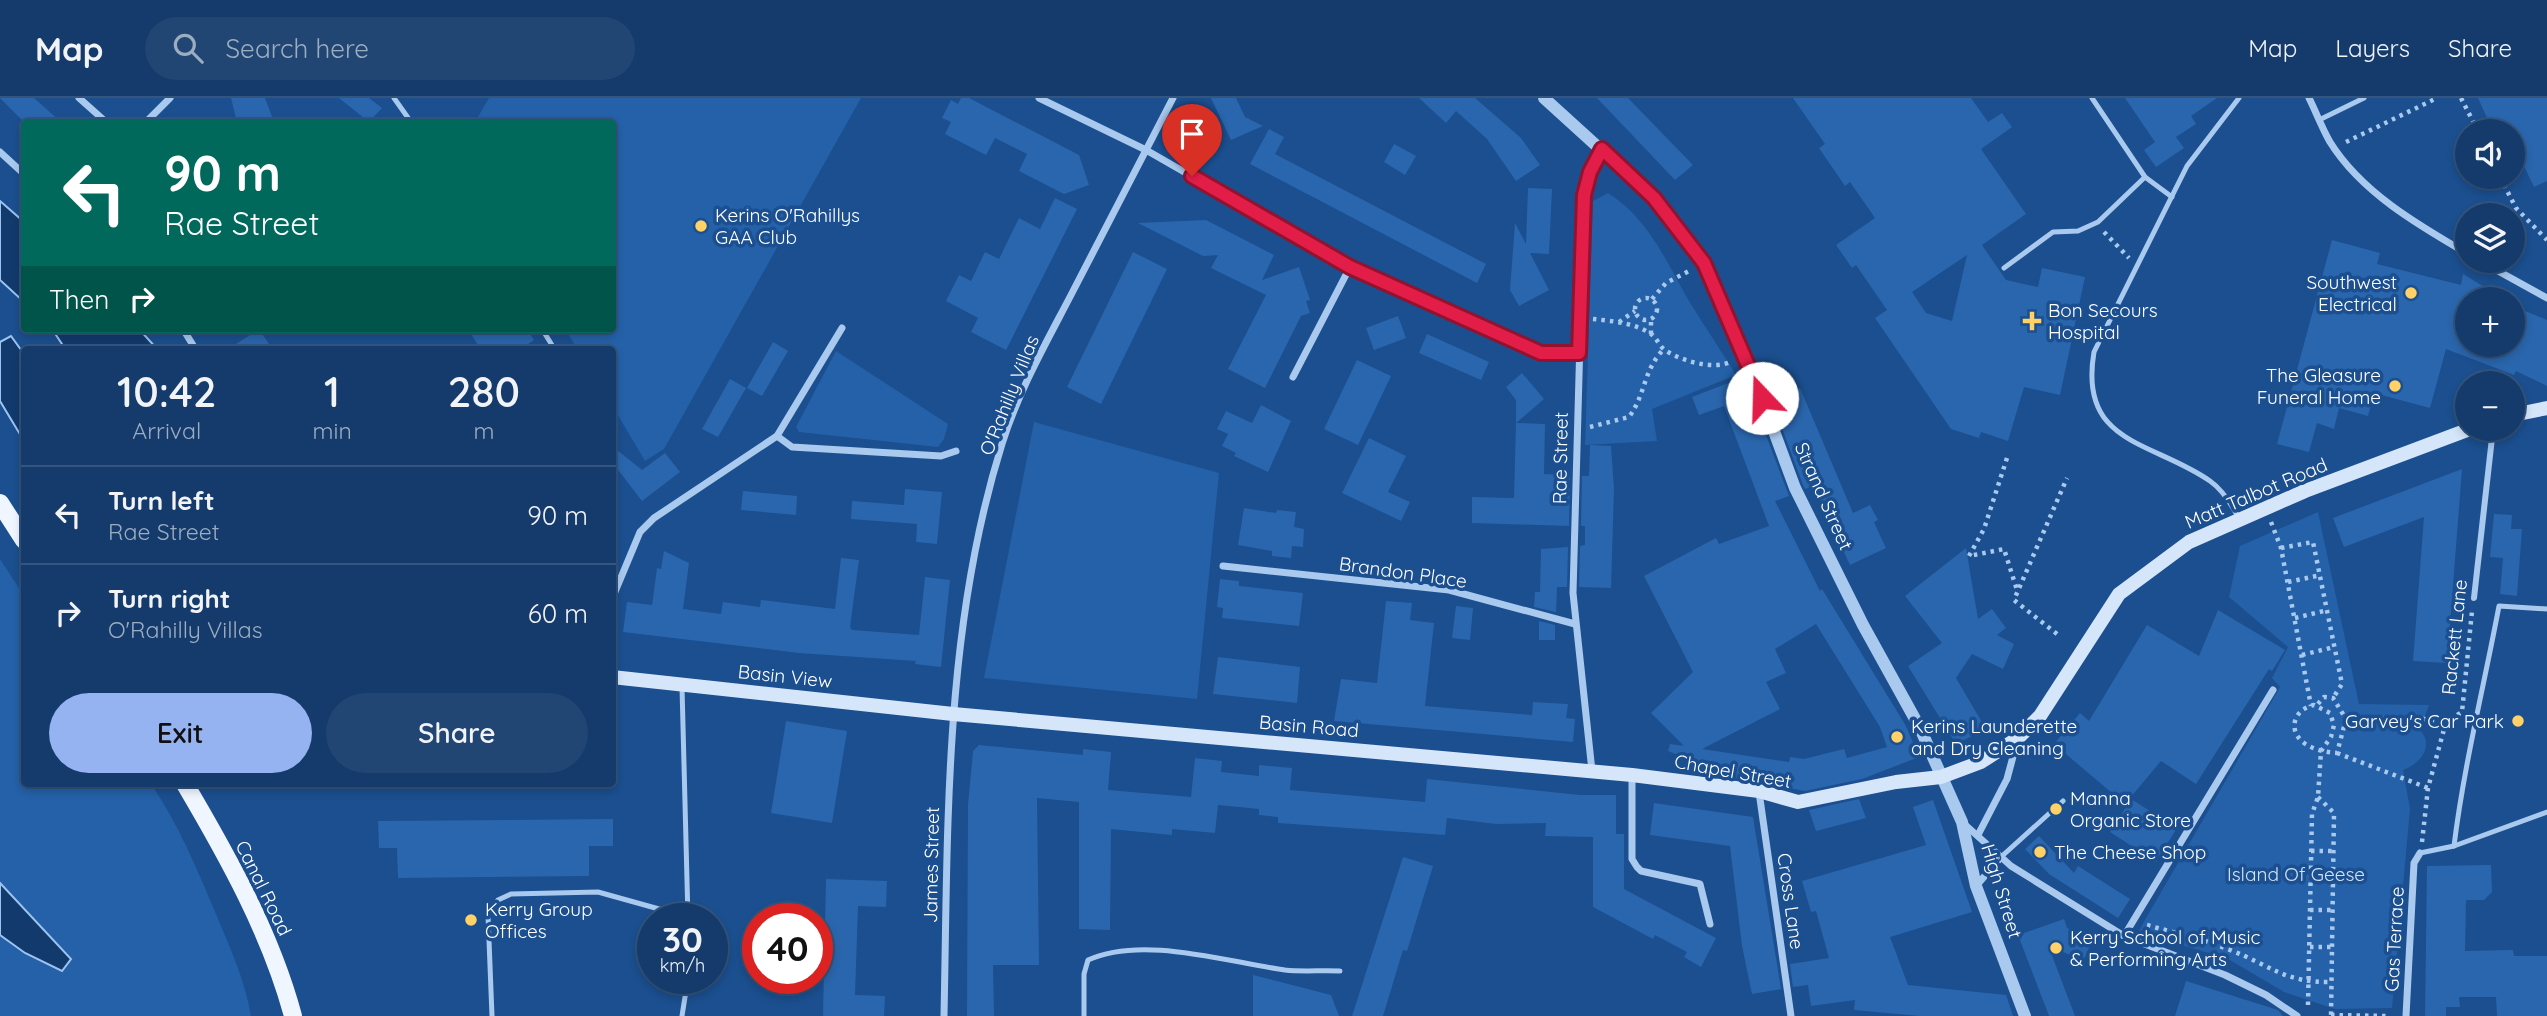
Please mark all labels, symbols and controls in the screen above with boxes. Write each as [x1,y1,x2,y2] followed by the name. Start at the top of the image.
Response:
[145,17,635,80] search box
[35,28,103,69] text: Map
[169,29,207,67] icon: search
[225,32,369,65] text: Search here
[2248,33,2297,63] text: Map
[2335,33,2410,63] text: Layers
[2448,33,2512,63] text: Share
[1162,104,1222,176] pin
[1173,115,1211,153] icon: arrive
[2455,119,2525,441] map controls
[2455,119,2525,189] button: sound
[164,142,281,203] text: 90 m
[49,147,140,238] icon: left
[164,203,319,243] text: Rae Street
[715,203,860,249] place label: Kerins O'Rahillys GAA Club
[2455,203,2525,273] button: layers
[693,218,709,234] marker: Kerins O'Rahillys GAA Club
[2306,270,2397,316] place label: Southwest Electrical
[123,280,161,318] icon: right
[49,283,109,316] text: Then
[2403,285,2419,301] marker: Southwest Electrical
[2455,287,2525,357] button: +
[2048,298,2158,344] place label: Bon Secours Hospital
[2022,311,2042,331] marker: Bon Secours Hospital
[974,331,1044,459] street label: O'Rahilly Villas
[1725,361,1799,435] position arrow
[2257,363,2381,409] place label: The Gleasure Funeral Home
[117,365,216,418] text: 10:42
[324,365,340,418] text: 1
[448,365,520,418] text: 280
[2455,371,2525,441] button: −
[2387,378,2403,394] marker: The Gleasure Funeral Home
[1547,412,1573,504] street label: Rae Street
[132,416,201,445] text: Arrival
[313,416,352,445] text: min
[473,416,494,445] text: m
[1790,438,1858,554] street label: Strand Street
[2181,452,2331,534] street label: Matt Talbot Road
[108,484,215,517] text: Turn left
[49,496,87,534] icon: left
[527,499,588,532] text: 90 m
[108,517,220,546] text: Rae Street
[1338,551,1468,593] street label: Brandon Place
[2436,578,2472,696] street label: Rackett Lane
[108,582,230,615] text: Turn right
[49,594,87,632] icon: right
[528,597,588,630] text: 60 m
[108,615,263,644] text: O'Rahilly Villas
[737,659,833,693] street label: Basin View
[49,693,312,773] button: Exit
[326,693,588,773] button: Share
[2345,709,2504,733] place label: Garvey's Car Park
[1258,710,1360,742] street label: Basin Road
[2510,713,2526,729] marker: Garvey's Car Park
[1911,714,2077,760] place label: Kerins Launderette and Dry Cleaning
[1889,729,1905,745] marker: Kerins Launderette and Dry Cleaning
[1673,749,1793,793] street label: Chapel Street
[2070,786,2191,832] place label: Manna Organic Store
[2048,801,2064,817] marker: Manna Organic Store
[918,807,944,923] street label: James Street
[231,836,297,940] street label: Canal Road
[2054,840,2206,864] place label: The Cheese Shop
[1976,841,2028,941] street label: High Street
[2032,844,2048,860] marker: The Cheese Shop
[1772,851,1810,951] street label: Cross Lane
[2227,862,2365,886] park label: Island Of Geese
[2379,886,2409,992] street label: Gas Terrace
[485,897,593,943] place label: Kerry Group Offices
[742,903,833,994] speed limit sign: 40
[463,912,479,928] marker: Kerry Group Offices
[662,917,703,961] text: 30
[2070,925,2261,971] place label: Kerry School of Music & Performing Arts
[2048,940,2064,956] marker: Kerry School of Music & Performing Arts
[660,954,705,977] text: km/h

